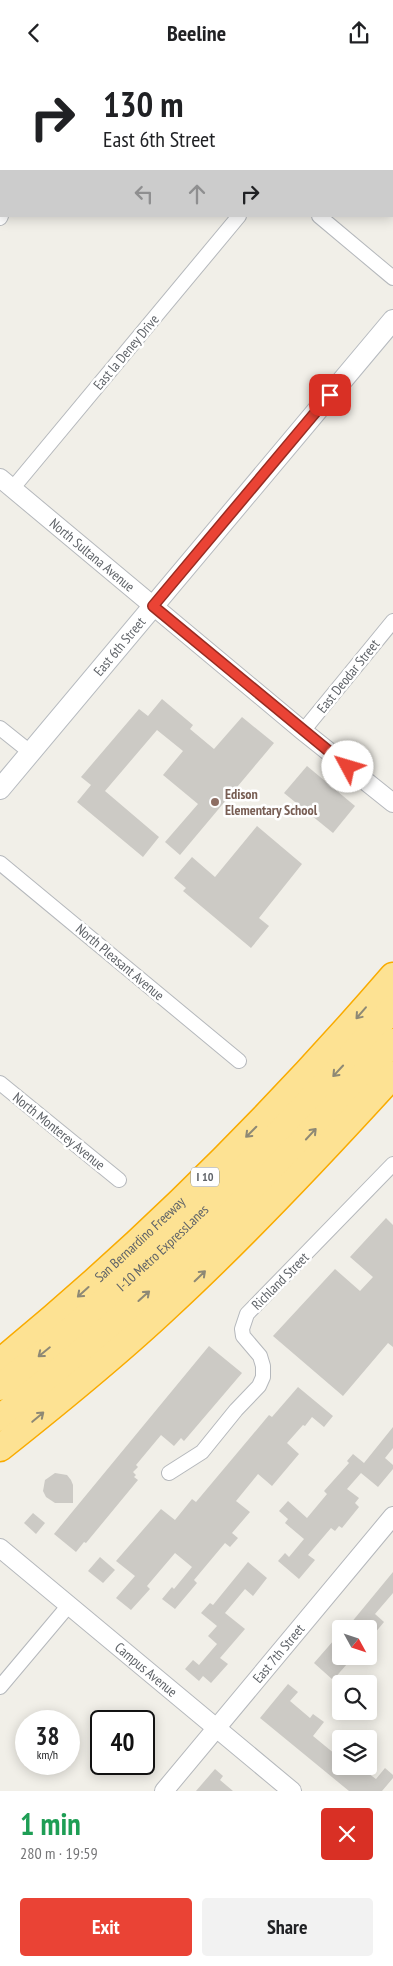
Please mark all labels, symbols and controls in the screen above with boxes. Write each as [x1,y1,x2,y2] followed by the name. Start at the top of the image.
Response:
[20,19,48,47] icon: back
[167,19,226,47] text: Beeline
[345,19,373,47] icon: share
[103,81,184,127] text: 130 m
[20,85,85,150] icon: right
[103,125,215,153] text: East 6th Street
[130,180,158,208] icon: left
[183,180,211,208] icon: ahead
[236,180,264,208] icon: right
[89,310,163,393] street label: East la Deney Drive
[309,374,351,416] pin
[316,381,344,409] icon: arrive
[46,514,139,596] street label: North Sultana Avenue
[90,613,149,680] street label: East 6th Street
[313,635,383,717] street label: East Deodar Street
[321,740,373,792] position arrow
[225,785,318,819] place label: Edison Elementary School
[209,796,221,808] marker: Edison Elementary School
[72,920,168,1004] street label: North Pleasant Avenue
[356,1006,367,1019] one-way arrow
[332,1064,344,1077] one-way arrow
[9,1088,109,1174] street label: North Monterey Avenue
[245,1126,257,1138] one-way arrow
[305,1127,316,1140] one-way arrow
[191,1167,219,1187] road number: I 10
[91,1192,189,1286] street label: San Bernardino Freeway
[113,1200,212,1295] street label: I-10 Metro ExpressLanes
[248,1248,313,1313] street label: Richland Street
[194,1270,206,1282] one-way arrow
[76,1286,89,1298] one-way arrow
[138,1290,151,1302] one-way arrow
[37,1347,50,1358] one-way arrow
[31,1412,44,1423] one-way arrow
[249,1620,308,1687] street label: East 7th Street
[332,1620,378,1665] north arrow
[332,1620,377,1775] map controls
[111,1638,181,1701] street label: Campus Avenue
[332,1675,377,1720] button: search
[90,1710,155,1775] speed limit sign: 40
[36,1720,59,1752] text: 38
[332,1730,377,1775] button: layers
[37,1747,58,1762] text: km/h
[20,1804,81,1843] text: 1 min
[321,1808,373,1860] button: close
[20,1843,98,1863] text: 280 m · 19:59
[20,1898,192,1956] button: Exit
[202,1898,373,1956] button: Share

